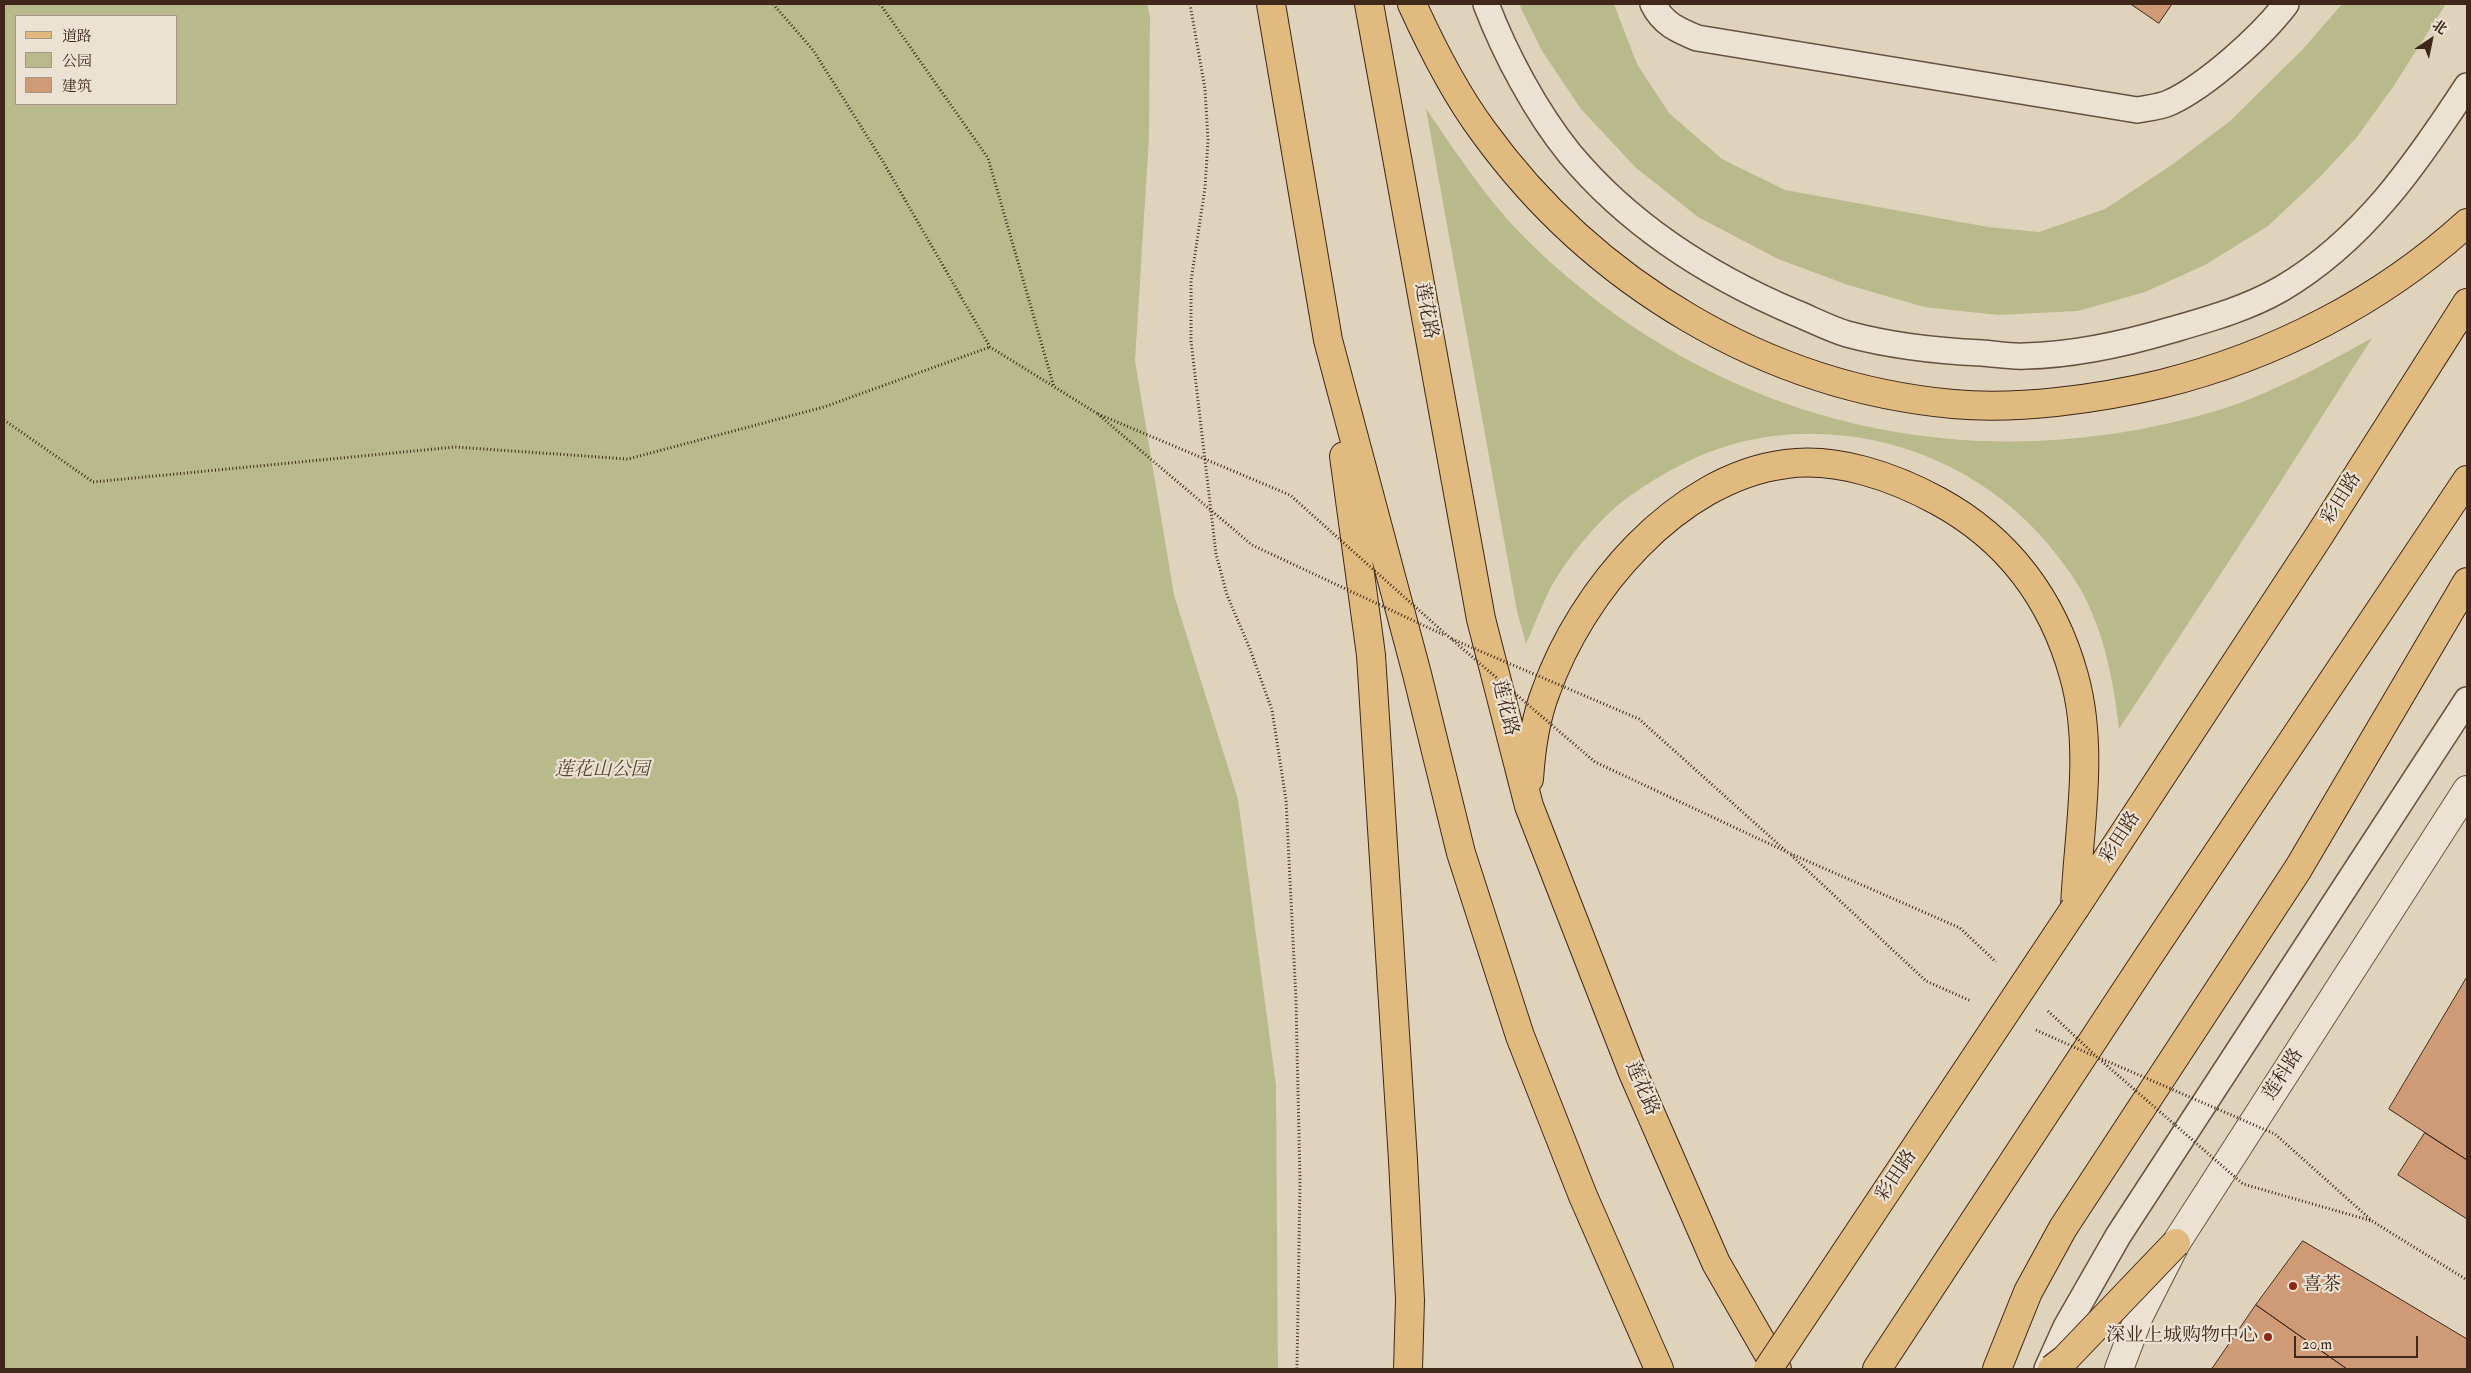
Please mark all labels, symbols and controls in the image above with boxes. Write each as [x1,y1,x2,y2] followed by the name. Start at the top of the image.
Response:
[15,15,178,105] legend
[2406,15,2456,65] north arrow
[2429,16,2450,38] text: 北
[62,27,92,46] text: 道路
[62,52,92,71] text: 公园
[62,77,92,96] text: 建筑
[1409,281,1441,341] street label: 莲花路
[2317,469,2367,529] street label: 彩田路
[1486,678,1522,738] street label: 莲花路
[555,760,649,782] park label: 莲花山公园
[2096,808,2146,868] street label: 彩田路
[2259,1045,2309,1105] street label: 莲科路
[1619,1058,1663,1120] street label: 莲花路
[1872,1146,1922,1206] street label: 彩田路
[2303,1275,2341,1297] place label: 喜茶
[2287,1280,2299,1292] marker: 喜茶
[2106,1326,2258,1348] place label: 深业上城购物中心
[2296,1326,2420,1358] scale bar
[2262,1331,2274,1343] marker: 深业上城购物中心
[2302,1335,2332,1354] text: 20 m

